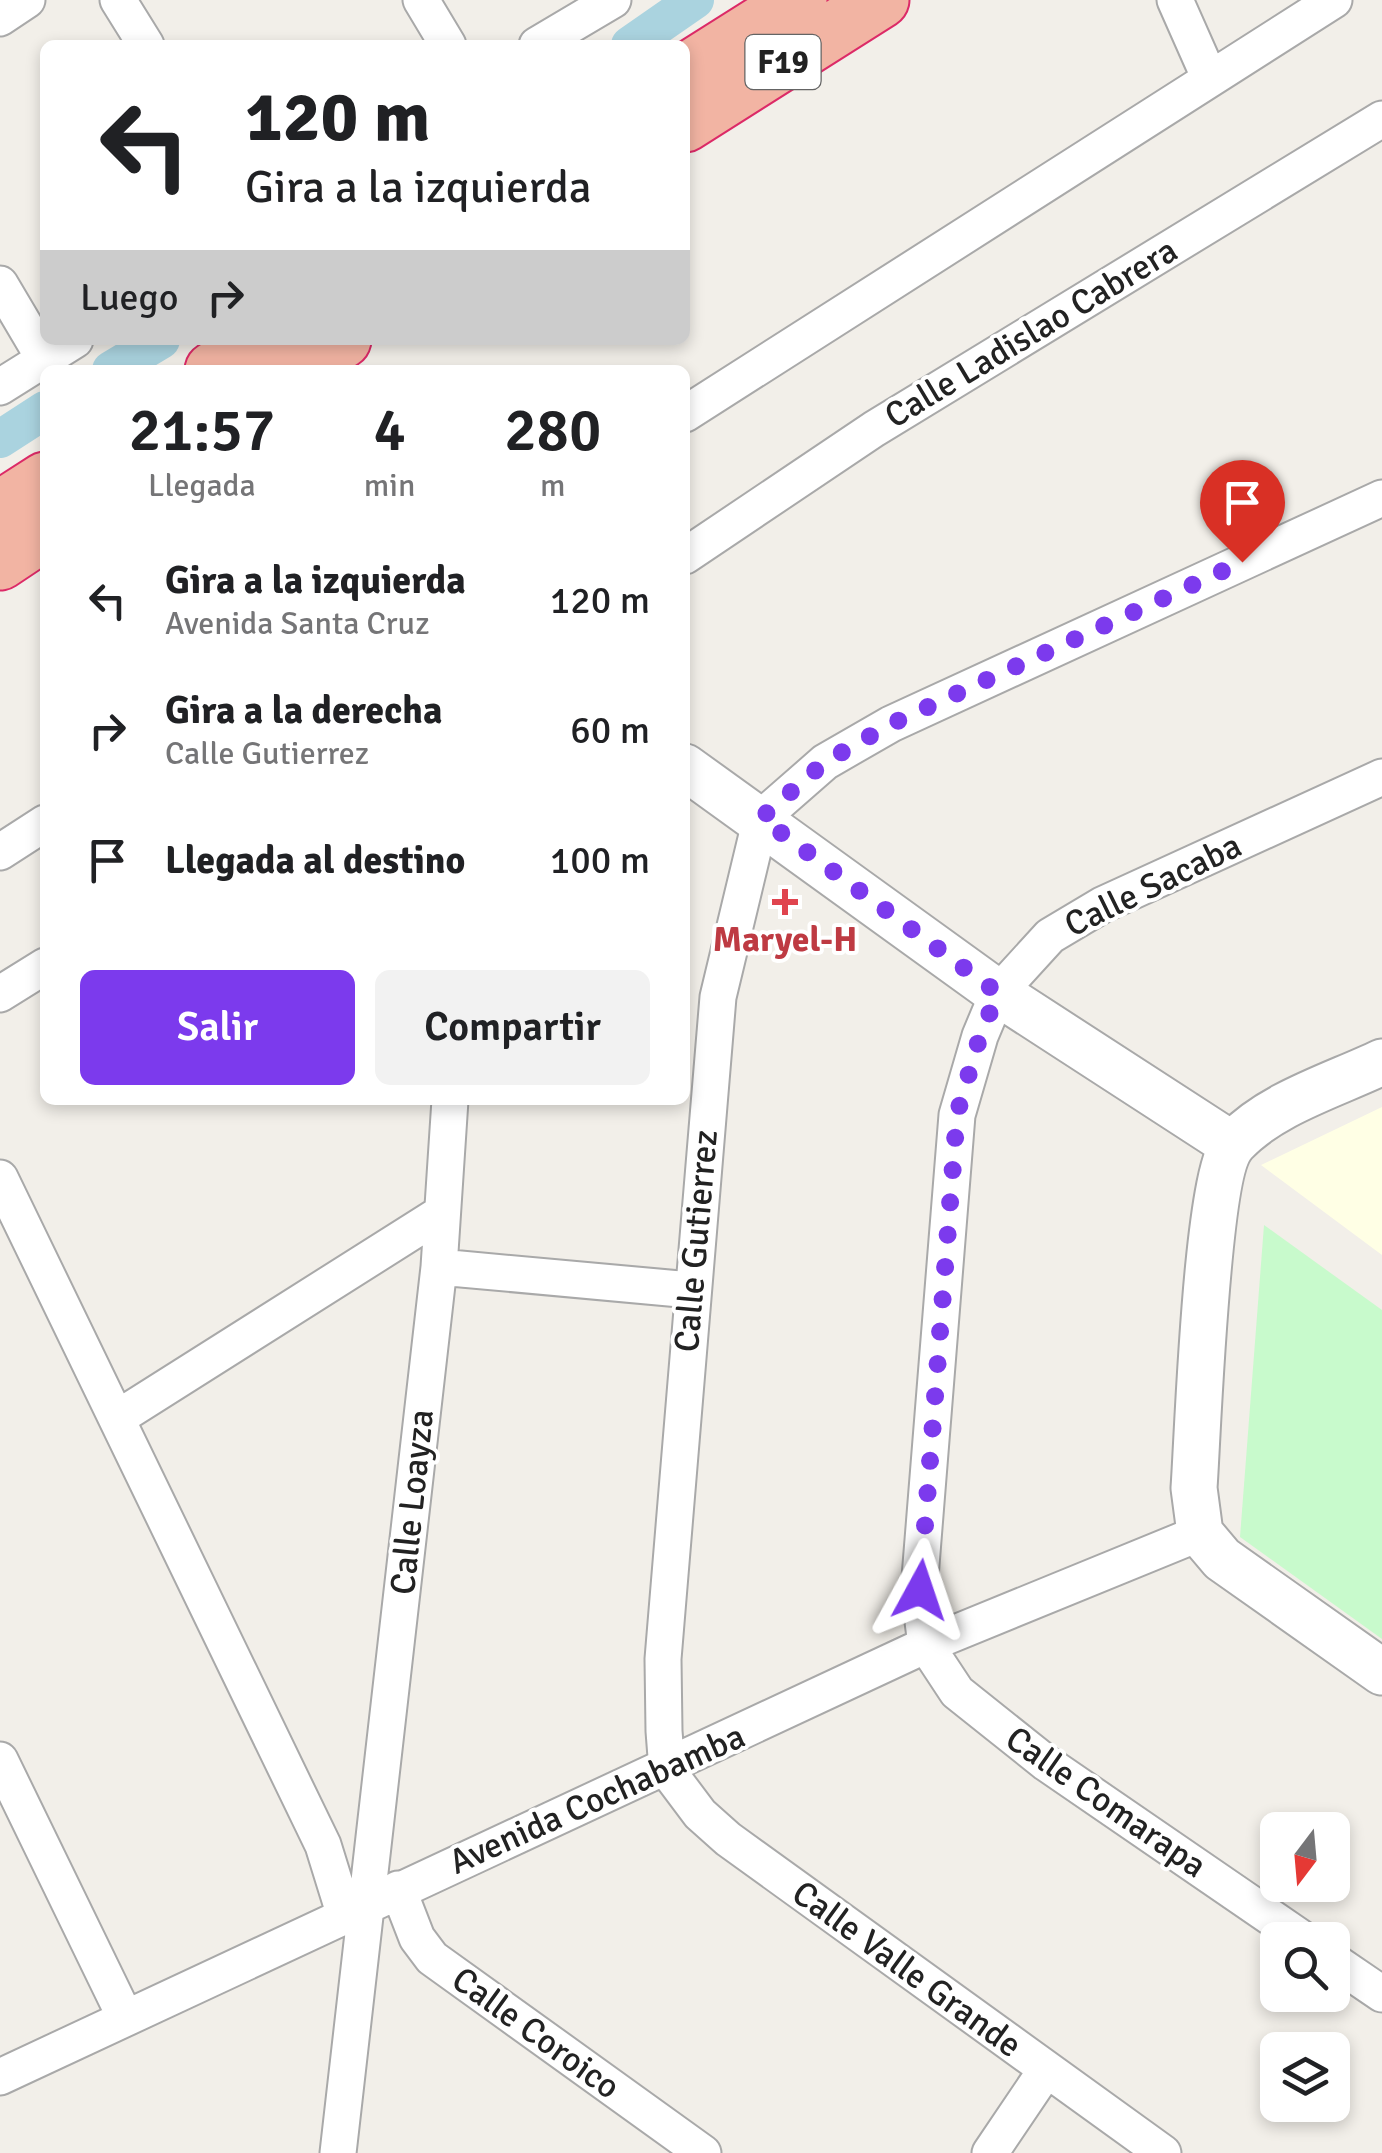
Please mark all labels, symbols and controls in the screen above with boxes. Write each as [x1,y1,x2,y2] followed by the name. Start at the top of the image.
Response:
[746,35,820,89] road number: F19
[245,74,430,160] text: 120 m
[80,80,210,210] icon: left
[245,160,592,215] text: Gira a la izquierda
[877,229,1185,437] street label: Calle Ladislao Cabrera
[198,270,253,325] icon: right
[80,274,178,321] text: Luego
[129,394,275,468] text: 21:57
[373,394,406,468] text: 4
[504,394,601,468] text: 280
[1200,460,1285,563] pin
[148,466,256,505] text: Llegada
[364,466,415,505] text: min
[540,466,566,505] text: m
[1215,475,1270,530] icon: arrive
[165,557,466,604] text: Gira a la izquierda
[80,573,135,628] icon: left
[550,577,650,624] text: 120 m
[165,604,429,643] text: Avenida Santa Cruz
[165,687,442,734] text: Gira a la derecha
[80,703,135,758] icon: right
[570,707,650,754] text: 60 m
[165,734,369,773] text: Calle Gutierrez
[1058,824,1248,946] street label: Calle Sacaba
[80,833,135,888] icon: arrive
[165,837,465,884] text: Llegada al destino
[550,837,650,884] text: 100 m
[774,891,796,913] marker: Maryel-H
[713,918,857,961] place label: Maryel-H
[80,970,355,1085] button: Salir
[375,970,650,1085] button: Compartir
[665,1128,727,1354] street label: Calle Gutierrez
[381,1407,443,1597] street label: Calle Loayza
[868,1538,972,1642] position arrow
[443,1714,751,1884] street label: Avenida Cochabamba
[997,1717,1215,1887] street label: Calle Comarapa
[1260,1812,1350,1902] north arrow
[1260,1812,1350,2122] map controls
[784,1871,1030,2067] street label: Calle Valle Grande
[1260,1922,1350,2012] button: search
[444,1958,628,2108] street label: Calle Coroico
[1260,2032,1350,2122] button: layers

